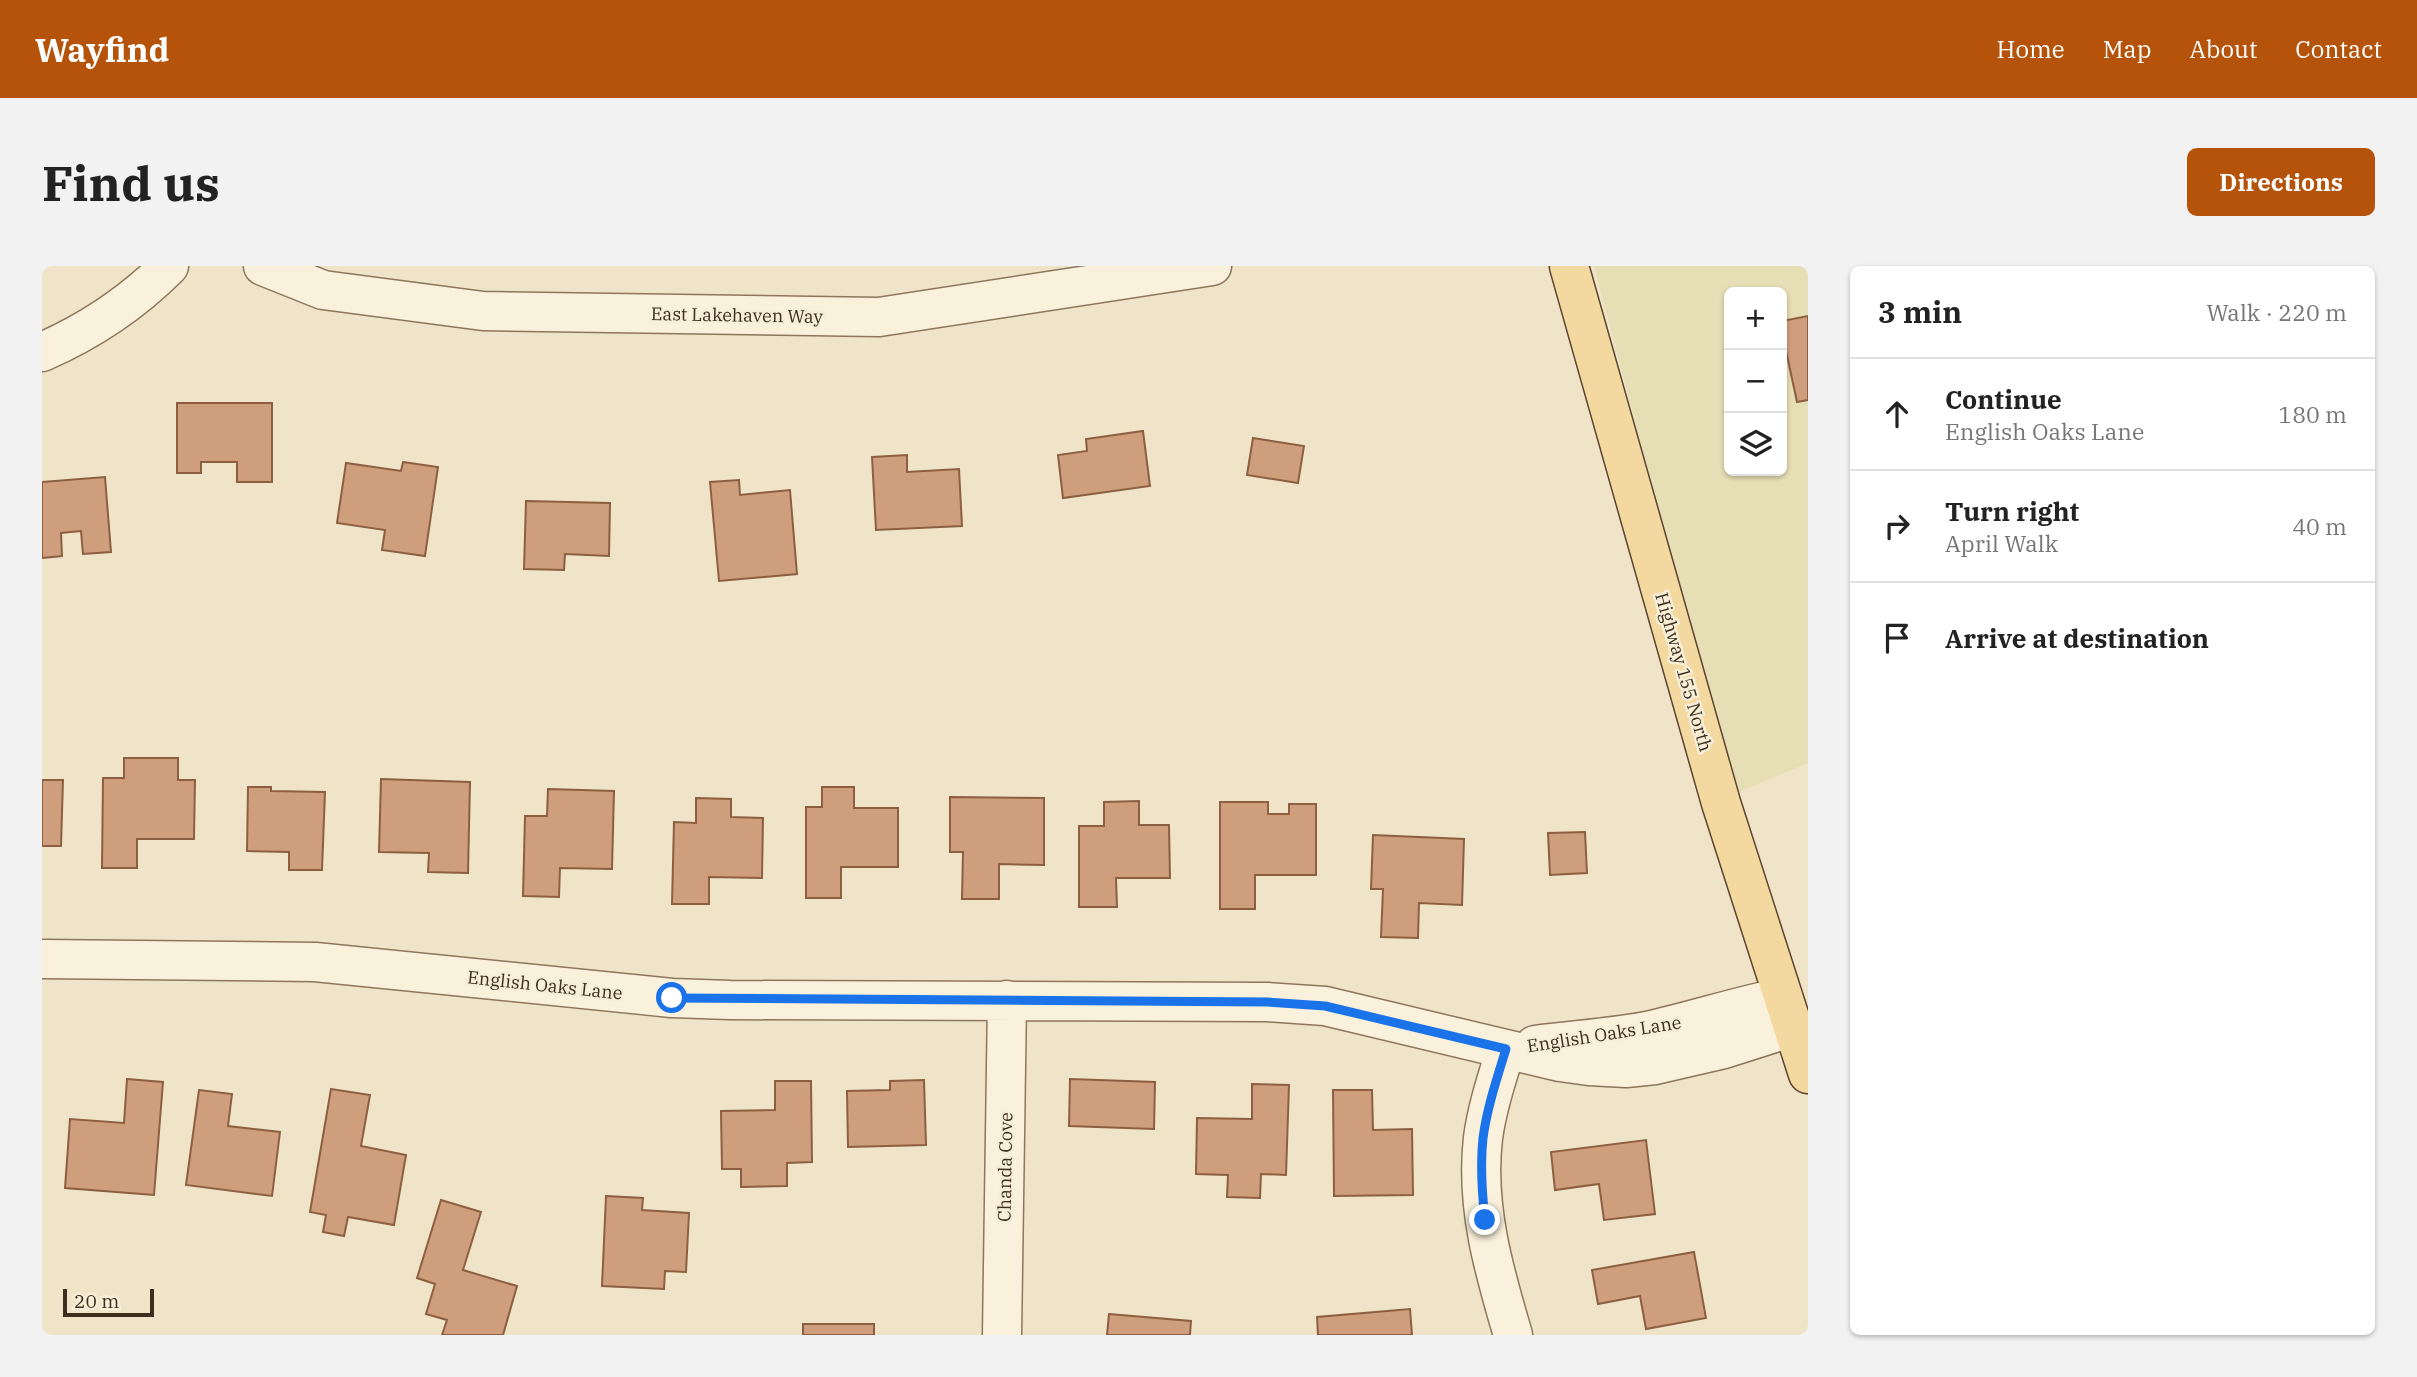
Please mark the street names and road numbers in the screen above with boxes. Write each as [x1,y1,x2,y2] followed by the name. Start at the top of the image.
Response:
[651,302,824,328] street label: East Lakehaven Way
[1650,590,1718,754] street label: Highway 155 North
[466,965,624,1005] street label: English Oaks Lane
[1525,1010,1683,1058] street label: English Oaks Lane
[993,1112,1017,1222] street label: Chanda Cove

